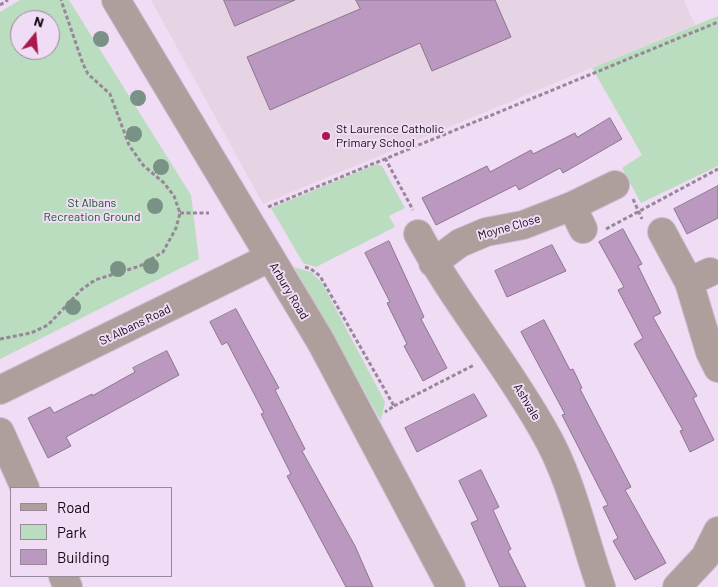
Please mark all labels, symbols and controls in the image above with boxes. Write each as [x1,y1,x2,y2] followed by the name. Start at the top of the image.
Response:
[10,10,60,60] north arrow
[32,12,46,31] text: N
[336,122,444,150] place label: St Laurence Catholic Primary School
[320,130,332,142] marker: St Laurence Catholic Primary School
[43,196,141,224] park label: St Albans Recreation Ground
[476,211,542,243] street label: Moyne Close
[266,260,312,322] street label: Arbury Road
[97,302,173,348] street label: St Albans Road
[510,381,544,423] street label: Ashvale
[10,487,172,577] legend
[57,498,90,516] text: Road
[57,523,86,541] text: Park
[57,548,110,566] text: Building

